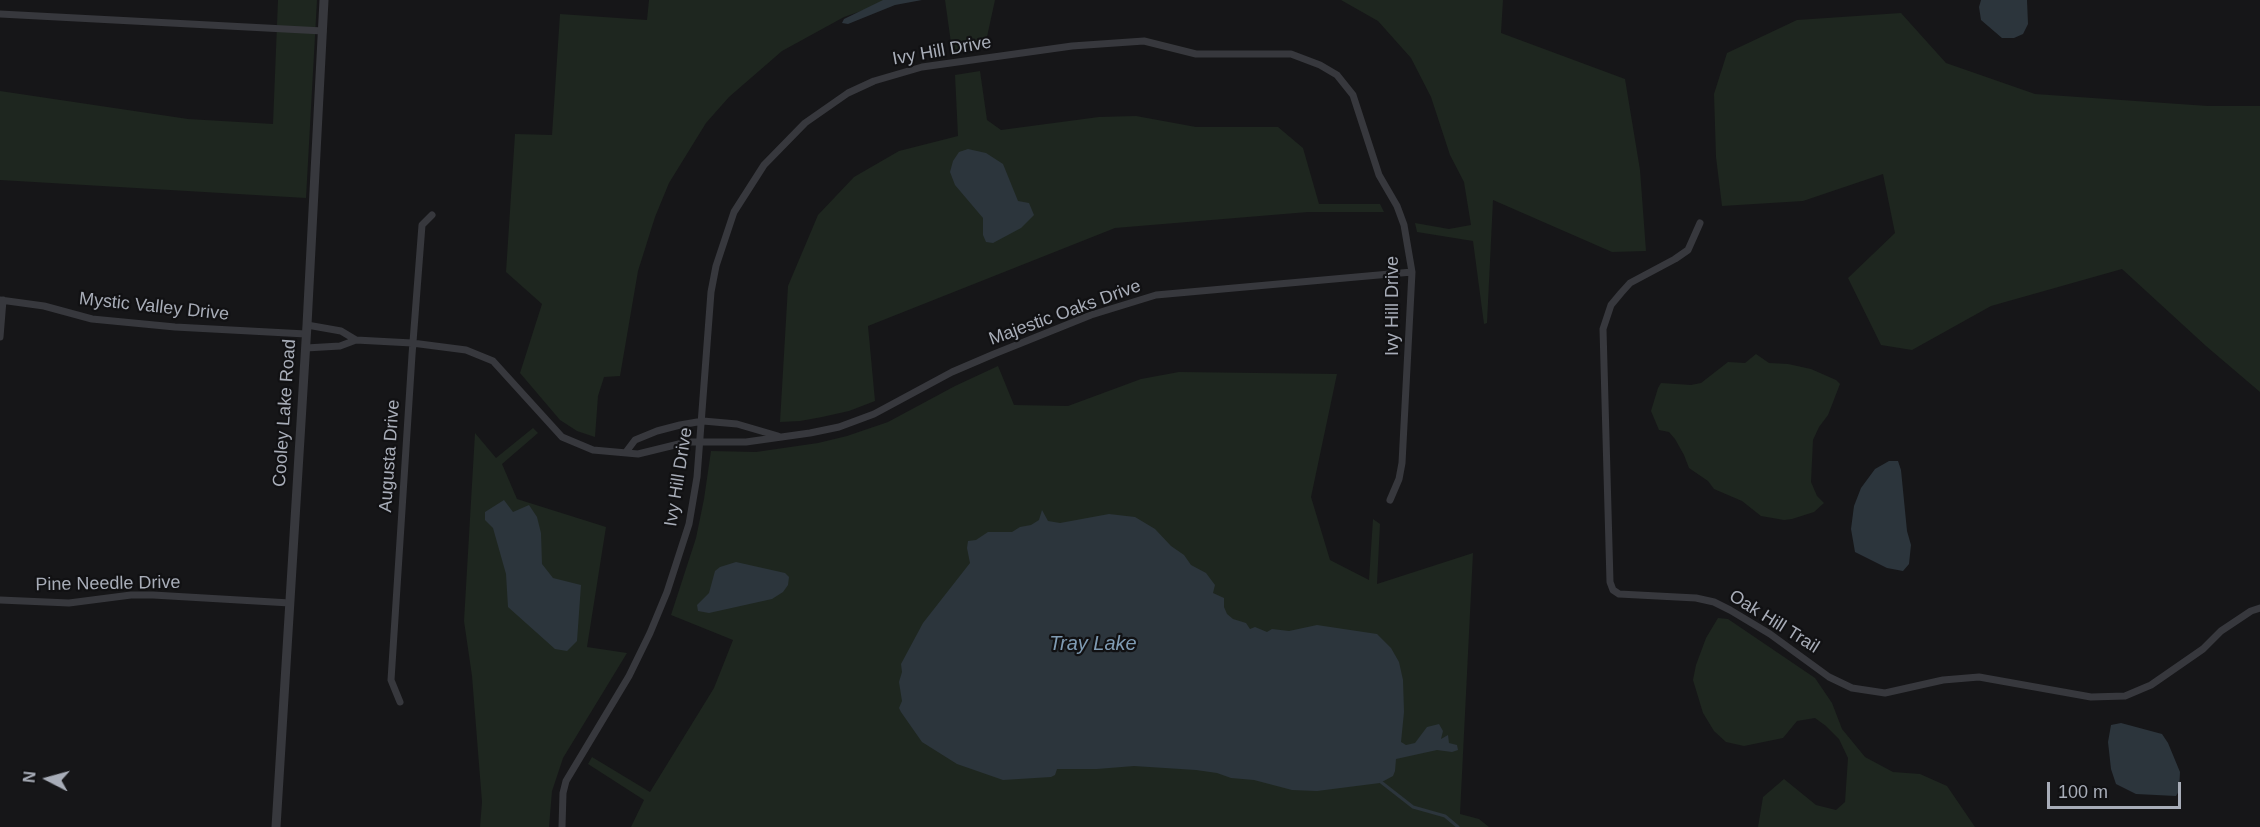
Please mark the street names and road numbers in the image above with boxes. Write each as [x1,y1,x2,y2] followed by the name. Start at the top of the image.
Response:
[891,32,993,70] street label: Ivy Hill Drive
[1382,256,1404,356] street label: Ivy Hill Drive
[986,275,1144,351] street label: Majestic Oaks Drive
[78,288,230,326] street label: Mystic Valley Drive
[269,338,301,488] street label: Cooley Lake Road
[375,399,405,513] street label: Augusta Drive
[661,426,697,528] street label: Ivy Hill Drive
[35,572,181,596] street label: Pine Needle Drive
[1725,586,1823,658] street label: Oak Hill Trail

